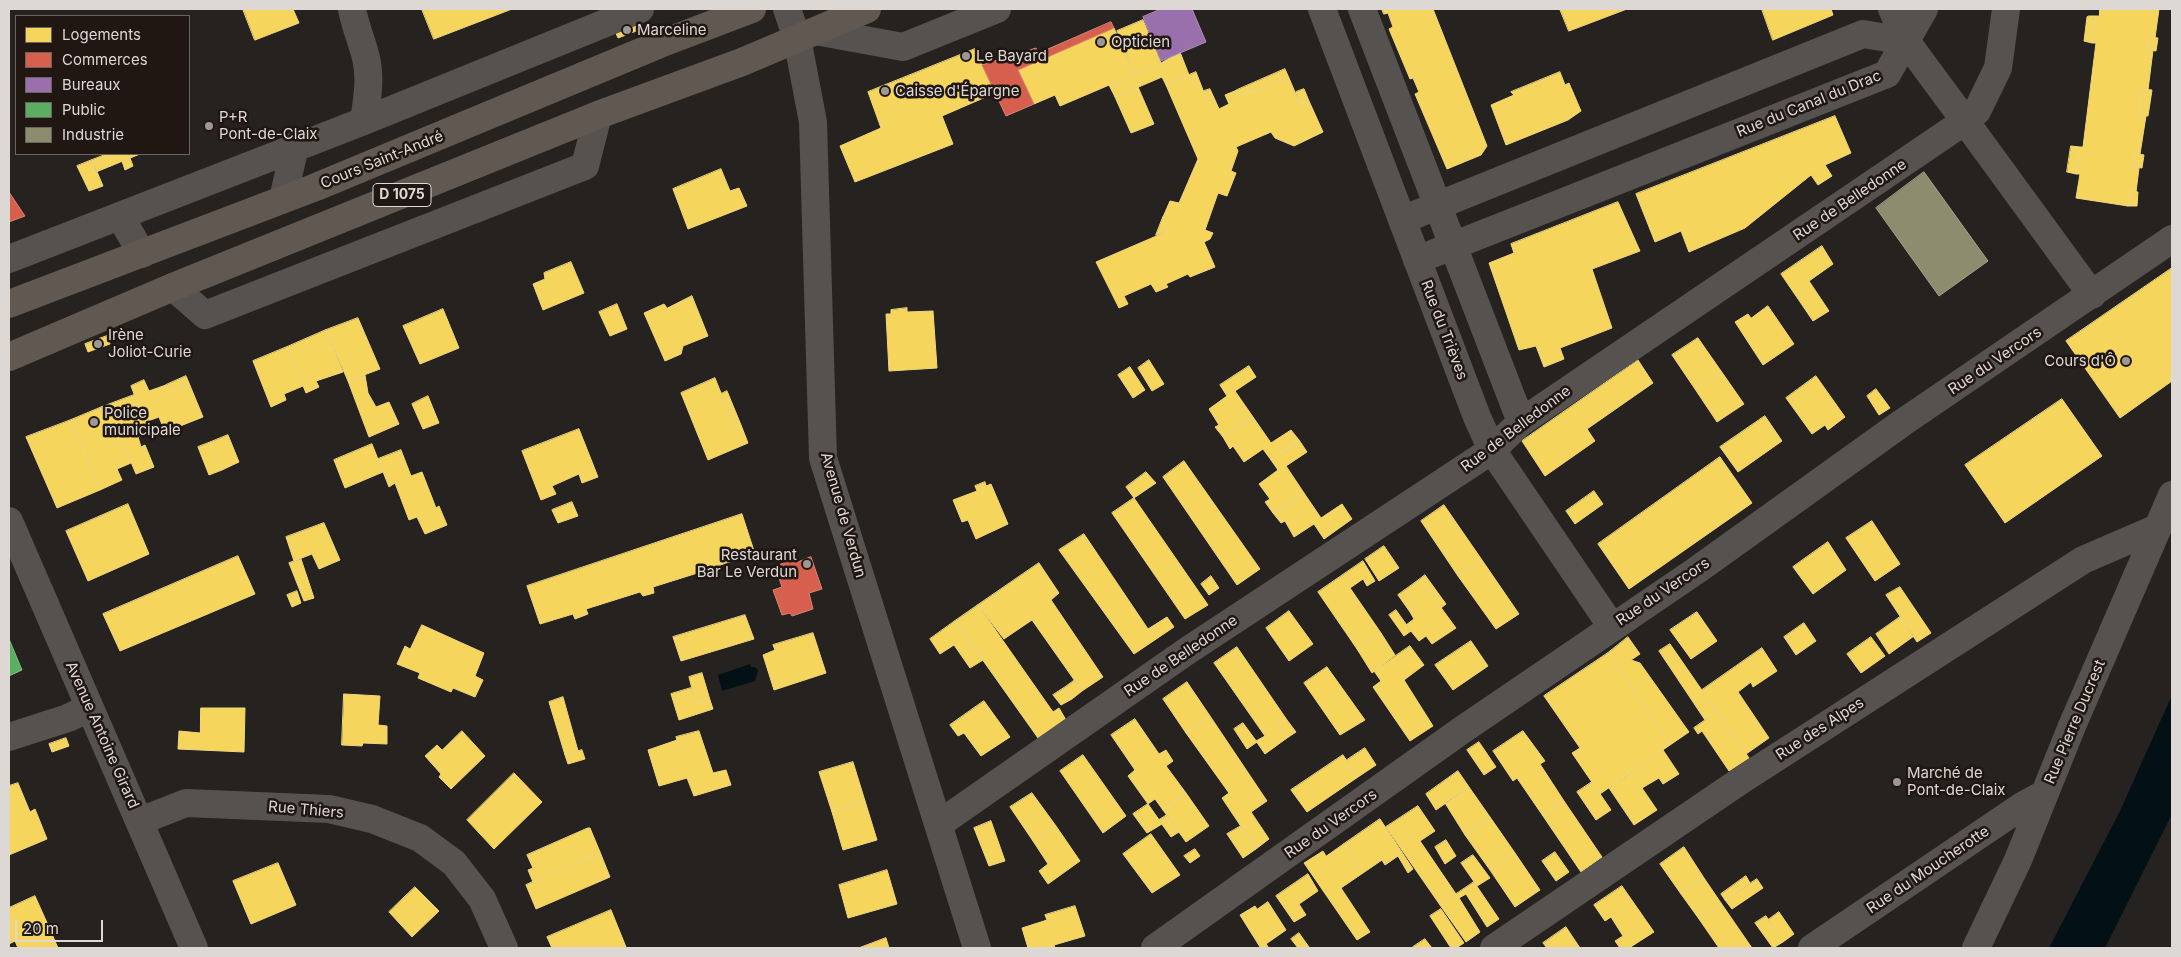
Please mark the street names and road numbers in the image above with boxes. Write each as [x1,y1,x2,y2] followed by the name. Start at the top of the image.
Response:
[1734,67,1884,141] street label: Rue du Canal du Drac
[318,127,446,193] street label: Cours Saint-André
[1790,155,1910,245] street label: Rue de Belledonne
[373,184,431,206] road number: D 1075
[1417,278,1471,382] street label: Rue du Trièves
[1945,323,2045,399] street label: Rue du Vercors
[1458,382,1574,476] street label: Rue de Belledonne
[816,450,870,580] street label: Avenue de Verdun
[1613,554,1713,630] street label: Rue du Vercors
[1121,611,1241,701] street label: Rue de Belledonne
[2041,657,2109,787] street label: Rue Pierre Ducrest
[61,659,143,811] street label: Avenue Antoine Girard
[1773,694,1867,764] street label: Rue des Alpes
[1281,785,1381,863] street label: Rue du Vercors
[267,798,345,822] street label: Rue Thiers
[1863,822,1993,918] street label: Rue du Moucherotte

